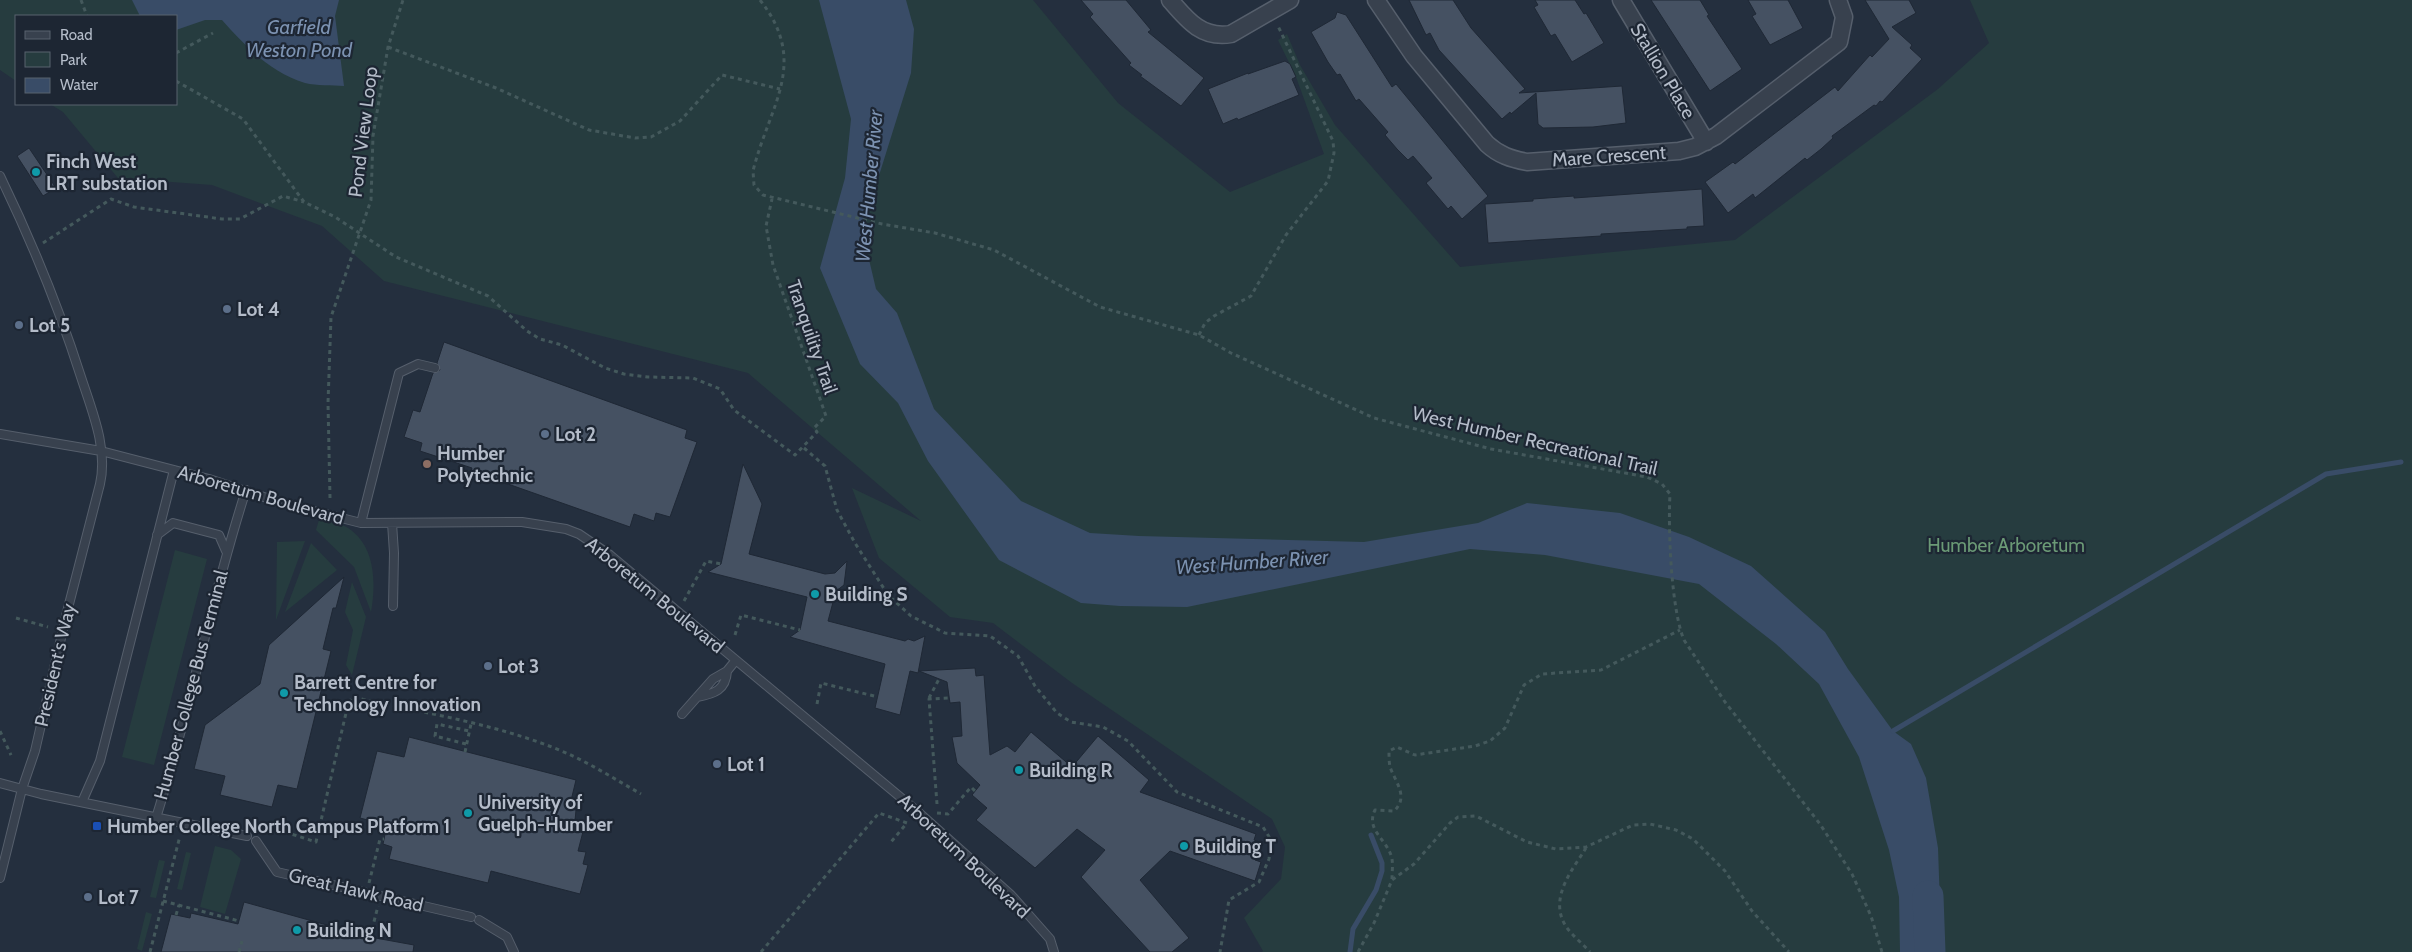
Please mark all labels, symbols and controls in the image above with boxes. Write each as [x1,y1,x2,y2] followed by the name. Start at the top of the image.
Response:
[15,15,178,105] legend
[246,15,353,62] water label: Garfield Weston Pond
[1626,19,1701,123] street label: Stallion Place
[60,26,93,44] text: Road
[60,51,87,69] text: Park
[344,65,382,199] street label: Pond View Loop
[60,76,98,94] text: Water
[850,108,888,263] water label: West Humber River
[1551,141,1667,171] street label: Mare Crescent
[46,150,168,195] place label: Finch West LRT substation
[30,166,42,178] marker: Finch West LRT substation
[782,277,842,398] street label: Tranquility Trail
[237,298,280,321] place label: Lot 4
[221,303,233,315] marker: Lot 4
[29,314,70,337] place label: Lot 5
[13,319,25,331] marker: Lot 5
[1410,402,1660,481] street label: West Humber Recreational Trail
[555,423,596,446] place label: Lot 2
[539,428,551,440] marker: Lot 2
[437,442,534,487] place label: Humber Polytechnic
[421,458,433,470] marker: Humber Polytechnic
[175,460,347,530] street label: Arboretum Boulevard
[581,532,729,658] street label: Arboretum Boulevard
[1927,534,2085,557] park label: Humber Arboretum
[1175,545,1330,579] water label: West Humber River
[149,567,233,802] street label: Humber College Bus Terminal
[825,583,907,606] place label: Building S
[809,588,821,600] marker: Building S
[30,601,80,729] street label: President's Way
[498,655,539,678] place label: Lot 3
[482,660,494,672] marker: Lot 3
[294,671,481,716] place label: Barrett Centre for Technology Innovation
[278,687,290,699] marker: Barrett Centre for Technology Innovation
[727,753,765,776] place label: Lot 1
[711,758,723,770] marker: Lot 1
[1029,759,1112,782] place label: Building R
[1013,764,1025,776] marker: Building R
[893,789,1035,923] street label: Arboretum Boulevard
[478,791,613,836] place label: University of Guelph-Humber
[462,807,474,819] marker: University of Guelph-Humber
[107,815,450,838] place label: Humber College North Campus Platform 1
[91,820,103,832] marker: Humber College North Campus Platform 1
[1194,835,1276,858] place label: Building T
[1178,840,1190,852] marker: Building T
[286,863,426,917] street label: Great Hawk Road
[98,886,139,909] place label: Lot 7
[82,891,94,903] marker: Lot 7
[307,919,392,942] place label: Building N
[291,924,303,936] marker: Building N

